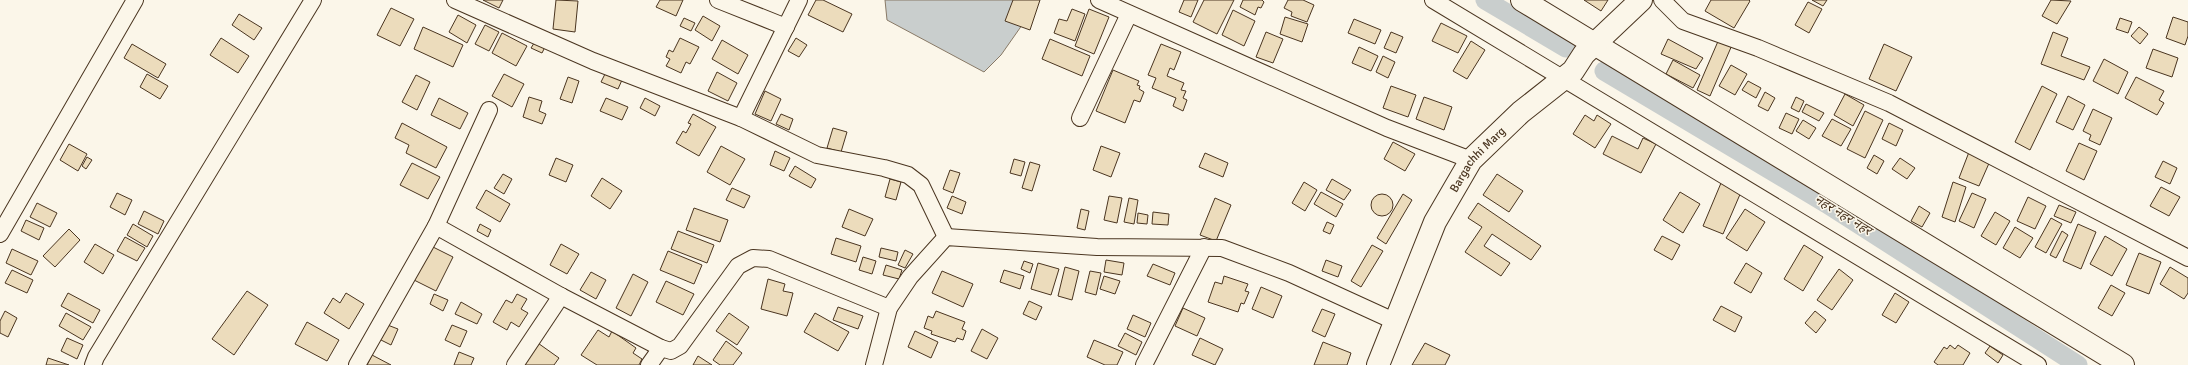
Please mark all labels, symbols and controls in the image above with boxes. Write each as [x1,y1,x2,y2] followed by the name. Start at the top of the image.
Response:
[1446,123,1509,195] street label: Bargachhi Marg
[1812,191,1877,240] water label: नहर नहर नहर

